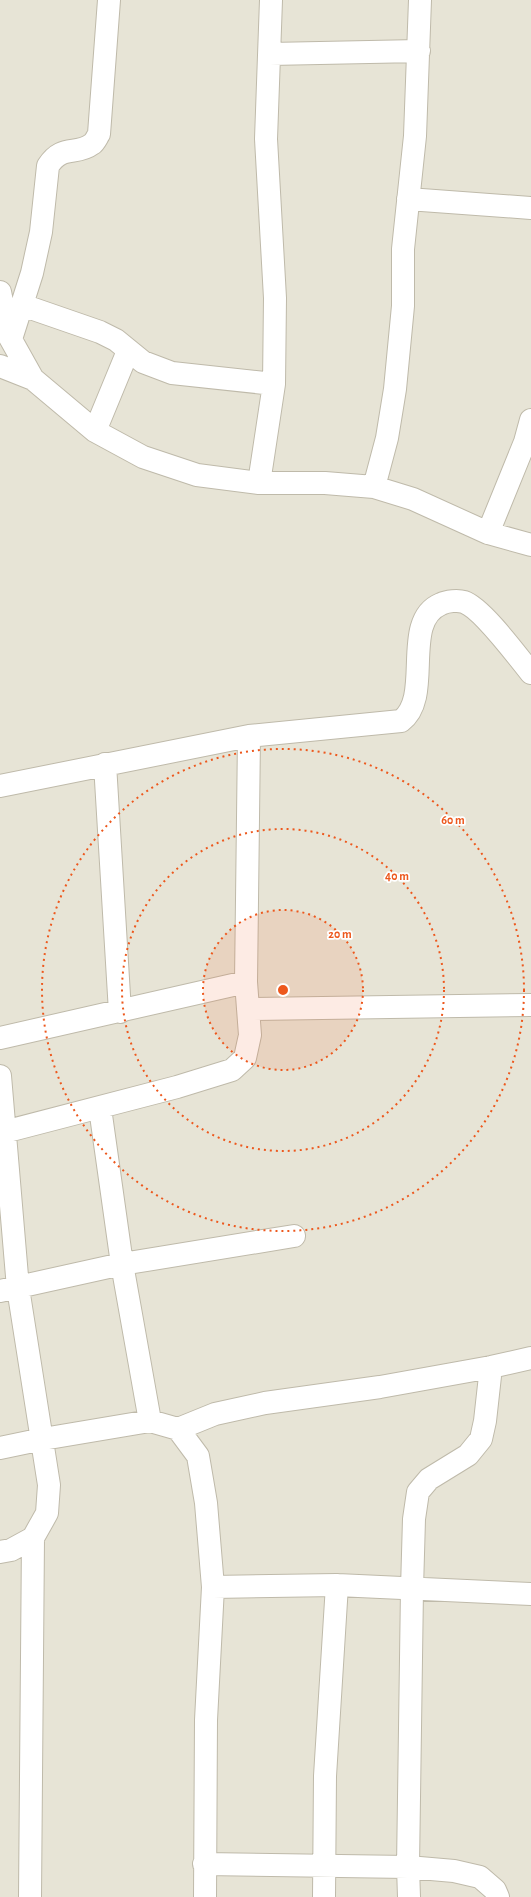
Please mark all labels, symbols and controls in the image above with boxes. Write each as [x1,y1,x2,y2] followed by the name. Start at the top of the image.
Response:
[441,814,465,826] text: 60 m
[385,870,409,882] text: 40 m
[328,928,352,940] text: 20 m
[276,983,290,997] centre of rings

